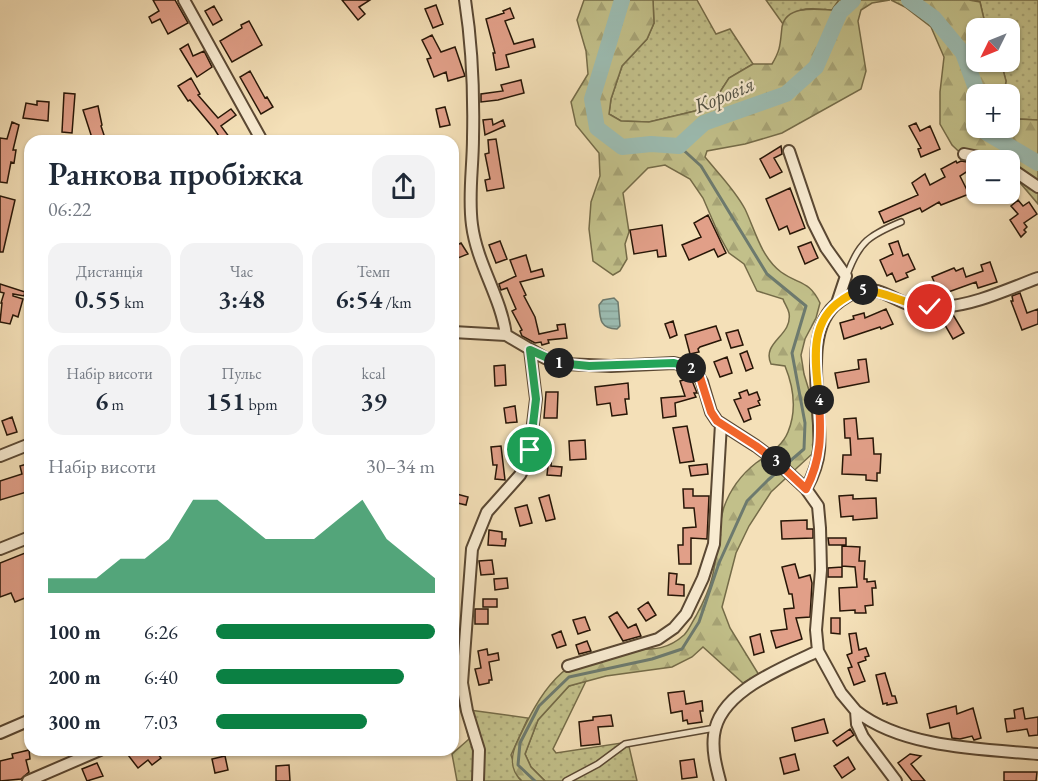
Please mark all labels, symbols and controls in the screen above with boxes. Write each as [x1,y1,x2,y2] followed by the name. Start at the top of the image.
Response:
[966,18,1020,72] north arrow
[966,18,1020,204] map controls
[688,70,758,120] water label: Коровія
[966,84,1020,138] button: +
[966,150,1020,204] button: −
[48,152,303,195] text: Ранкова пробіжка
[372,155,435,218] button: share
[48,196,91,222] text: 06:22
[76,261,143,282] text: Дистанція
[230,261,253,282] text: Час
[357,261,390,282] text: Темп
[848,275,878,305] pin: 5
[859,279,867,300] text: 5
[904,281,955,332] pin
[75,282,121,316] text: 0.55
[218,282,265,316] text: 3:48
[335,282,382,316] text: 6:54
[913,290,946,323] icon: check
[121,292,144,313] text: km
[382,292,412,313] text: /km
[544,348,574,378] pin: 1
[555,352,563,373] text: 1
[676,353,706,383] pin: 2
[687,357,695,378] text: 2
[66,363,153,384] text: Набір висоти
[221,363,262,384] text: Пульс
[361,363,386,384] text: kcal
[95,384,108,418] text: 6
[205,384,245,418] text: 151
[360,384,387,418] text: 39
[804,385,834,415] pin: 4
[815,389,823,410] text: 4
[108,394,124,415] text: m
[245,394,278,415] text: bpm
[504,424,555,475] pin
[513,433,546,466] icon: arrive
[761,446,791,476] pin: 3
[772,450,780,471] text: 3
[48,453,156,479] text: Набір висоти
[366,453,435,479] text: 30–34 m
[48,619,101,645] text: 100 m
[144,619,178,645] text: 6:26
[48,664,101,690] text: 200 m
[144,664,178,690] text: 6:40
[48,709,101,735] text: 300 m
[144,709,178,735] text: 7:03

